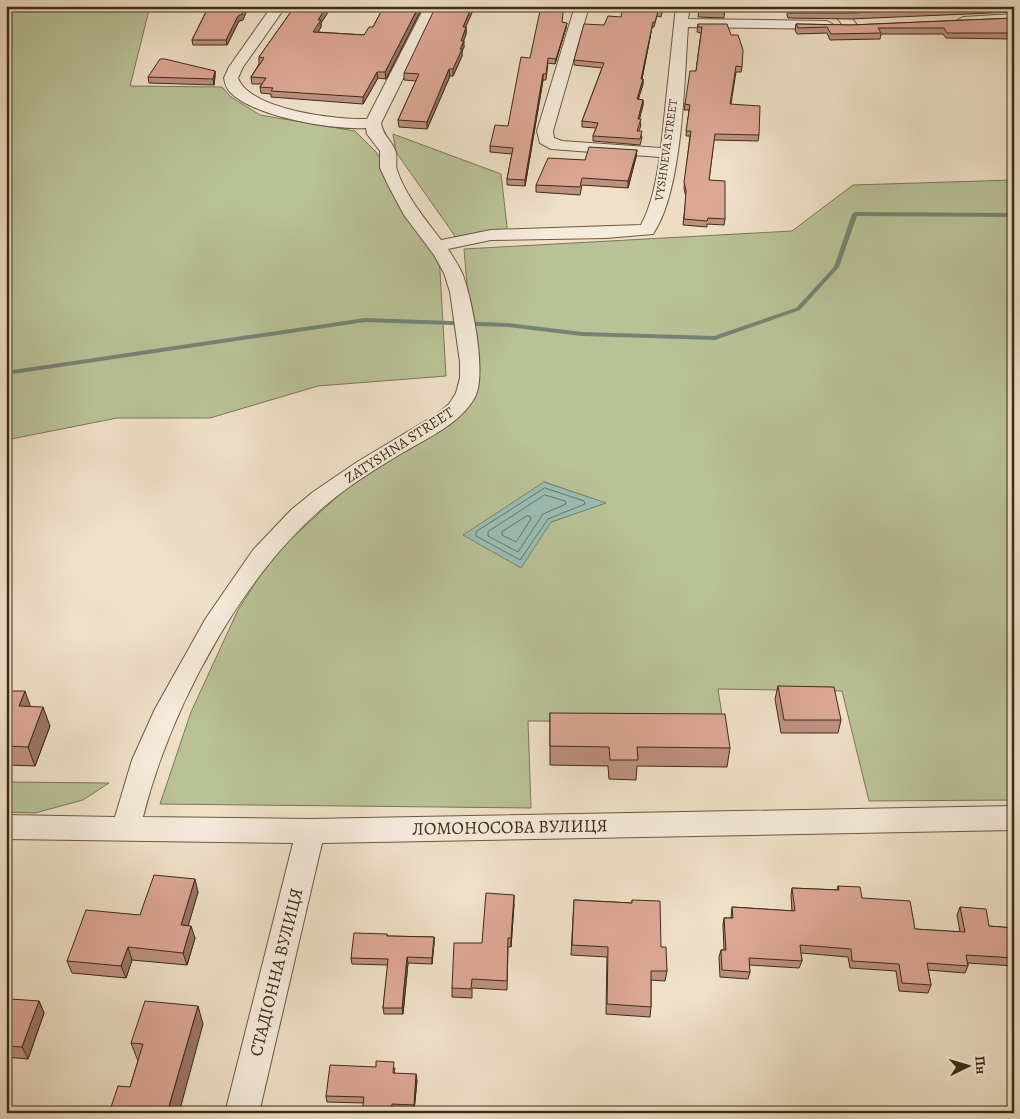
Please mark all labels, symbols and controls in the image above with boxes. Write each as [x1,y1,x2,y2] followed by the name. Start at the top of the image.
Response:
[651,98,681,203] street label: VYSHNEVA STREET
[341,402,458,488] street label: ZATYSHNA STREET
[412,813,608,841] street label: ЛОМОНОСОВА ВУЛИЦЯ
[243,885,309,1059] street label: СТАДІОННА ВУЛИЦЯ
[942,1042,992,1092] north arrow
[970,1055,991,1075] text: Пн

